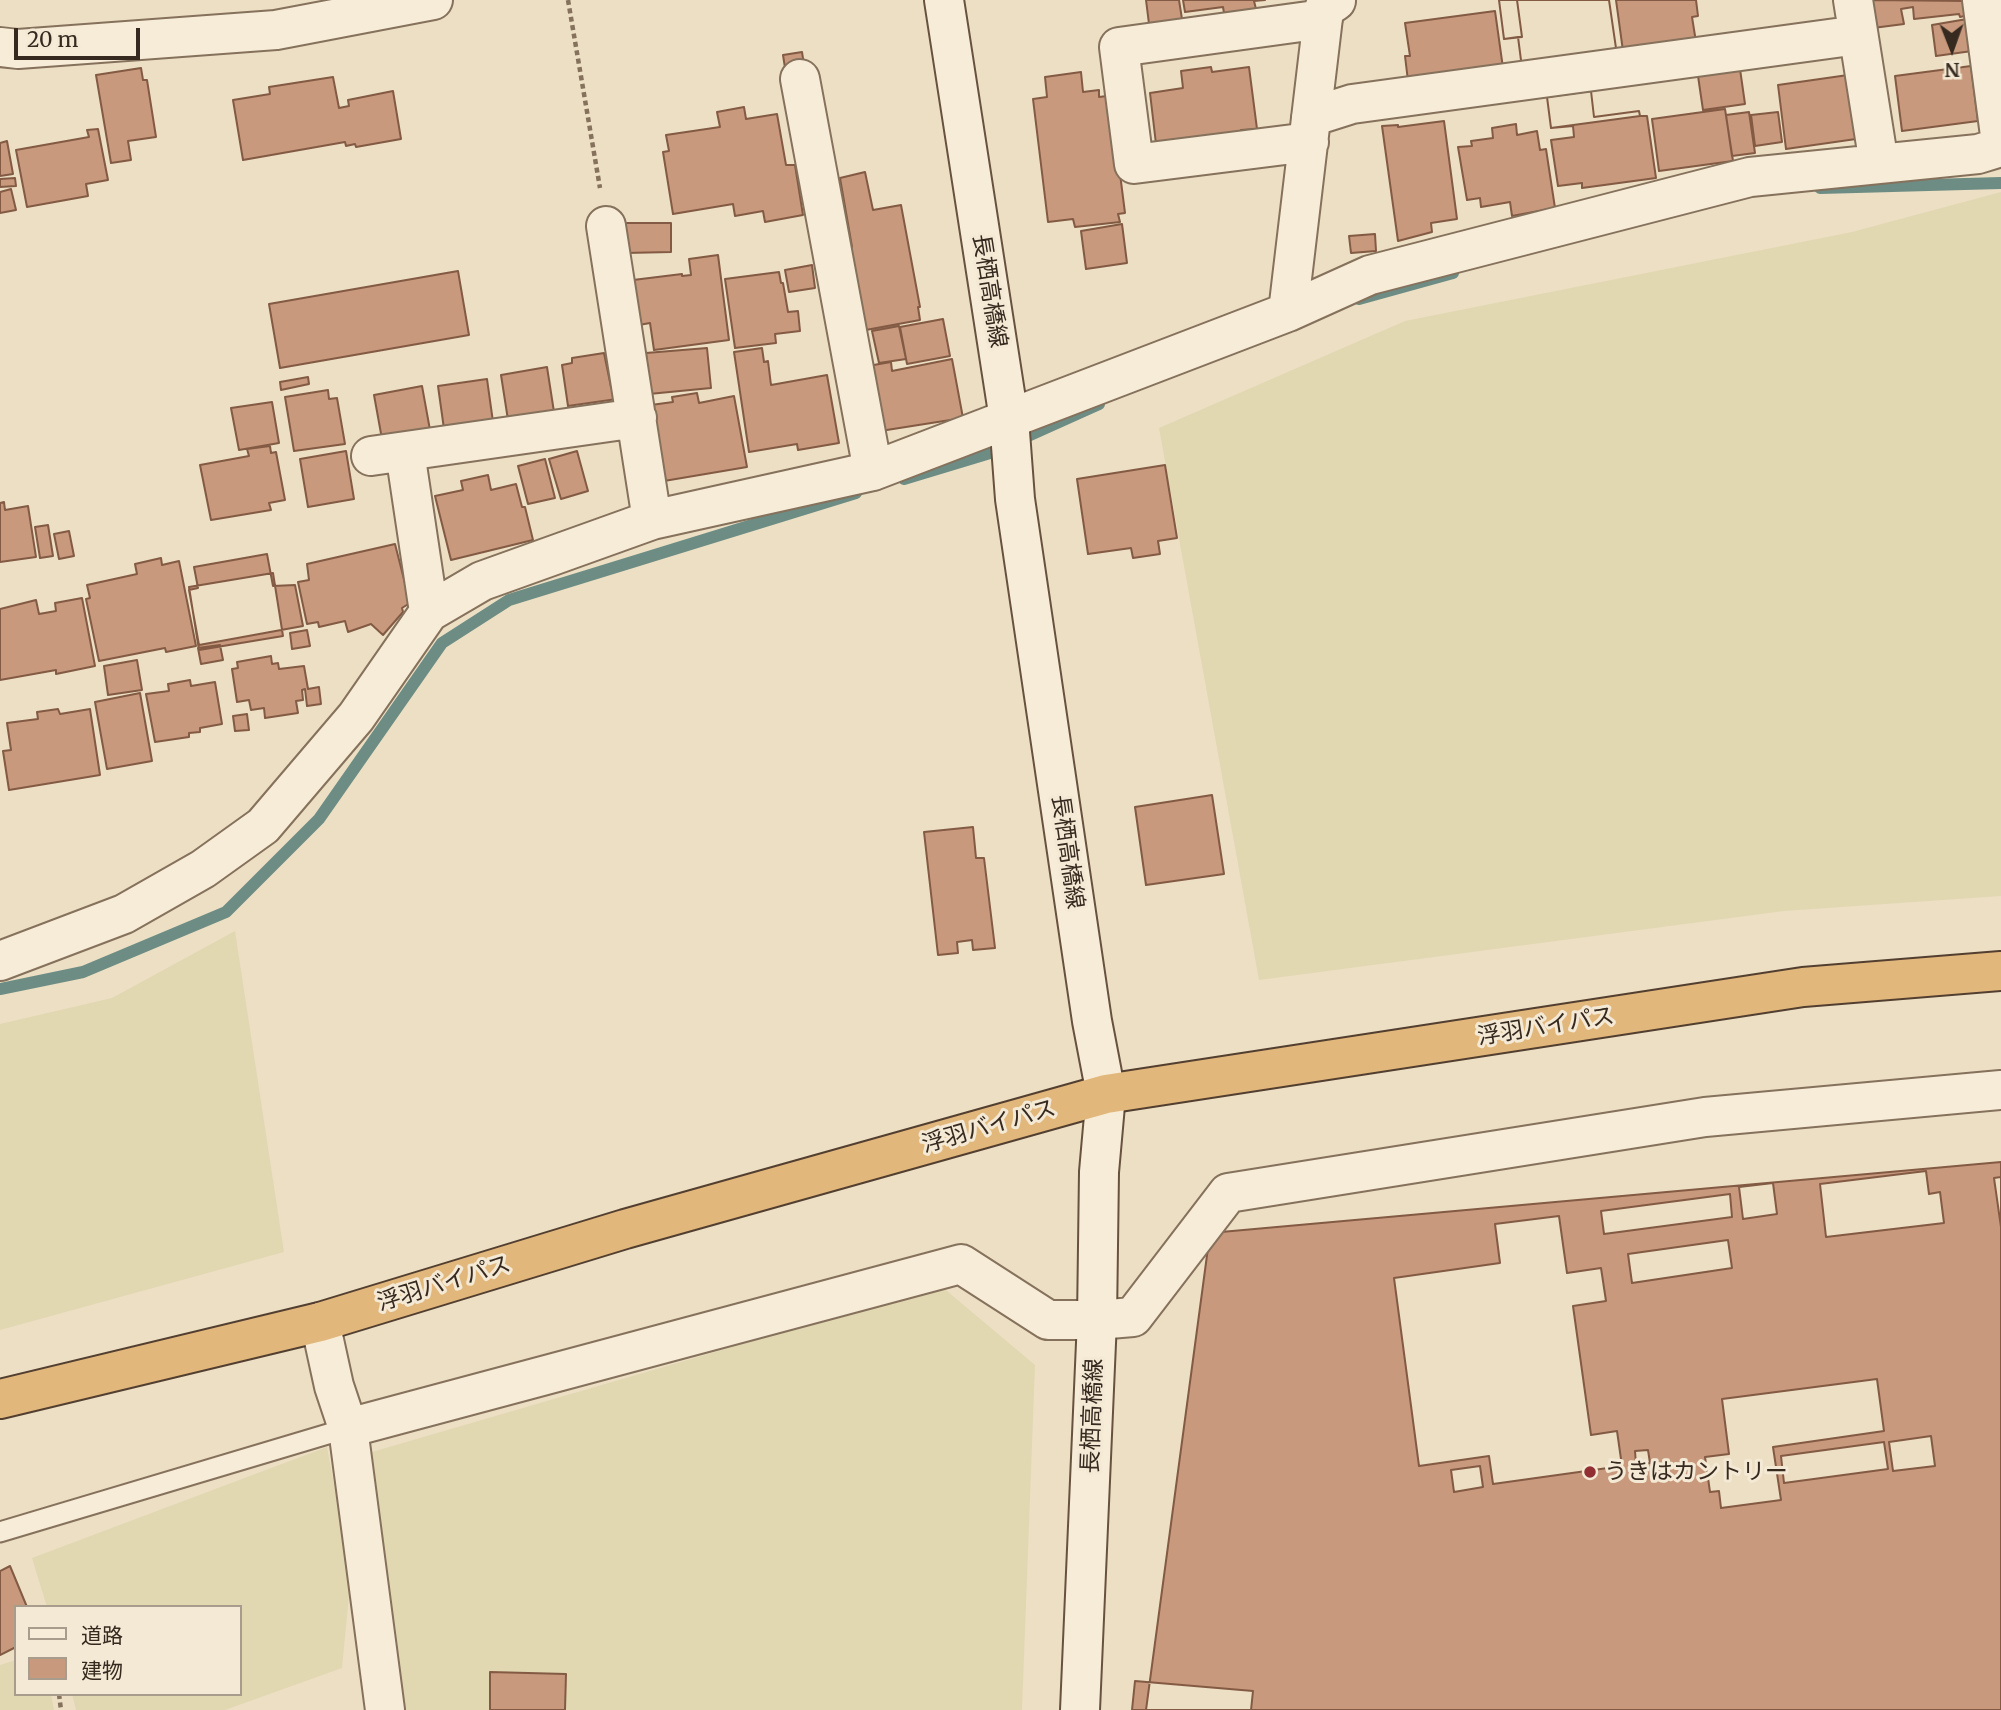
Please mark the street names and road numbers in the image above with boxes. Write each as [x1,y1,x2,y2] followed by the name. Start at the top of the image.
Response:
[966,232,1012,350] street label: 長栖高橋線
[1045,793,1089,911] street label: 長栖高橋線
[1476,1003,1616,1051] street label: 浮羽バイパス
[919,1095,1059,1159] street label: 浮羽バイパス
[374,1251,514,1317] street label: 浮羽バイパス
[1077,1358,1109,1474] street label: 長栖高橋線

